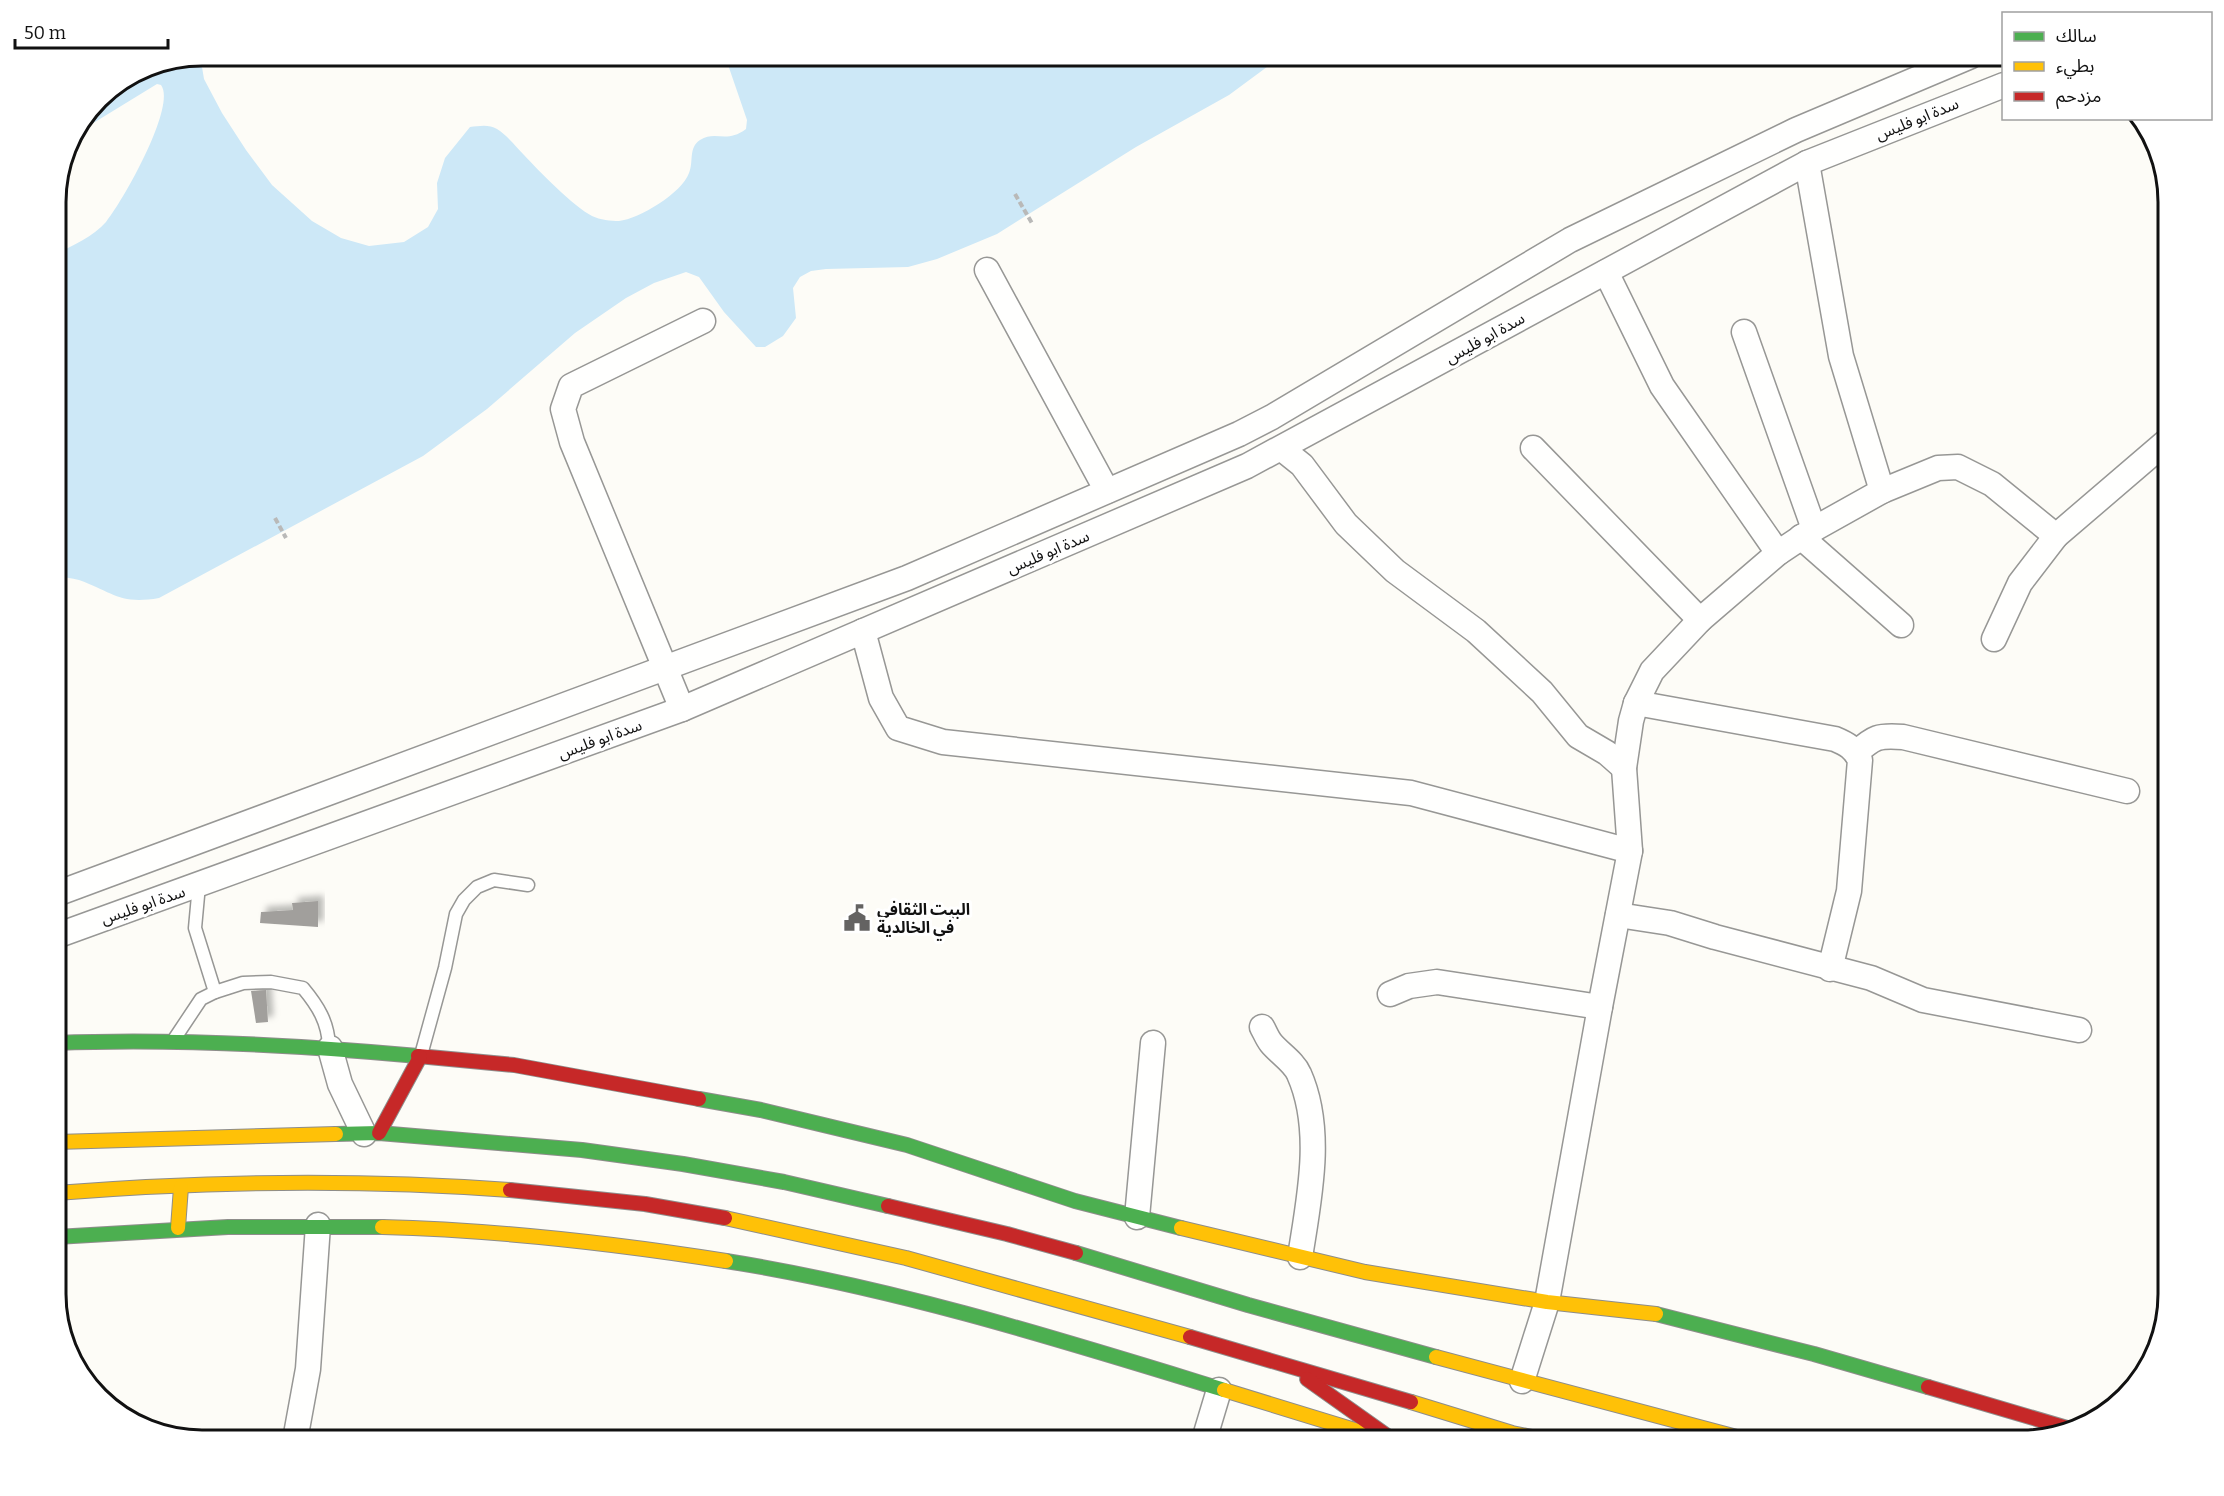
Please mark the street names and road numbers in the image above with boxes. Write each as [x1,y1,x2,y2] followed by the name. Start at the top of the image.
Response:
[1873,94,1961,144] street label: سدة ابو فليس
[1442,308,1528,368] street label: سدة ابو فليس
[1004,526,1092,578] street label: سدة ابو فليس
[555,715,645,763] street label: سدة ابو فليس
[98,882,188,928] street label: سدة ابو فليس

